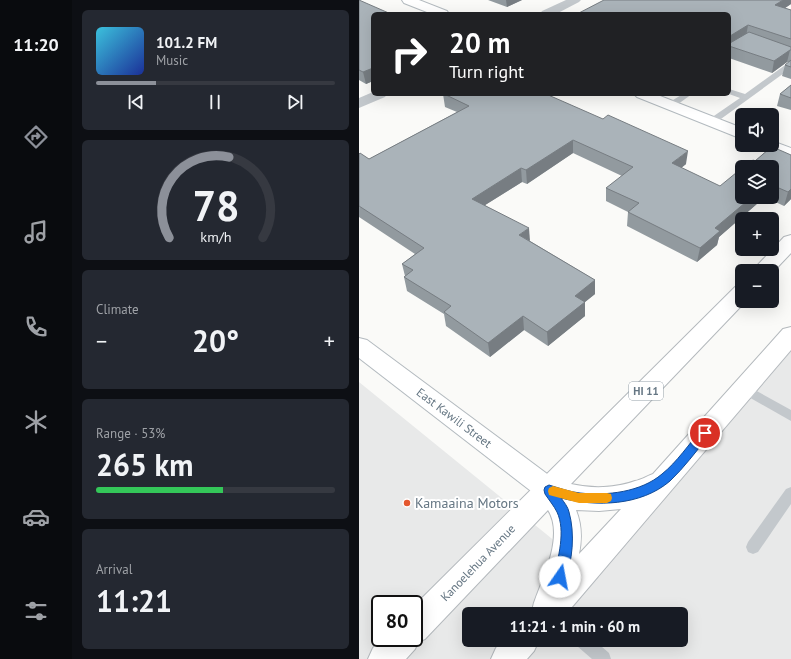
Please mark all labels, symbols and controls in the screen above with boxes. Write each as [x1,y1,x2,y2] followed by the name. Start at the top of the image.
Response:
[449,24,510,61] text: 20 m
[383,28,435,80] icon: right
[13,33,59,56] text: 11:20
[156,33,217,52] text: 101.2 FM
[156,52,188,69] text: Music
[449,60,524,83] text: Turn right
[125,91,147,113] icon: previous
[204,91,226,113] icon: pause
[284,91,306,113] icon: next
[735,108,779,308] map controls
[735,108,779,152] button: sound
[22,123,50,151] icon: directions
[735,160,779,204] button: layers
[192,178,239,231] text: 78
[735,212,779,256] button: +
[22,218,50,246] icon: music
[200,226,231,245] text: km/h
[735,264,779,308] button: −
[96,301,139,318] text: Climate
[22,313,50,341] icon: phone
[192,321,239,360] text: 20°
[96,327,107,355] text: −
[324,327,335,355] text: +
[629,382,663,400] road number: HI 11
[414,384,495,451] street label: East Kawili Street
[22,408,50,436] icon: climate
[688,416,722,450] pin
[694,422,716,444] icon: arrive
[96,425,165,442] text: Range · 53%
[96,445,194,484] text: 265 km
[415,494,519,512] place label: Kamaaina Motors
[402,498,412,508] marker: Kamaaina Motors
[22,503,50,531] icon: car
[437,521,518,604] street label: Kanoelehua Avenue
[539,556,581,598] position arrow
[96,561,132,578] text: Arrival
[96,581,172,620] text: 11:21
[371,595,423,647] speed limit sign: 80
[22,597,50,625] icon: filters
[510,617,640,636] text: 11:21 · 1 min · 60 m

